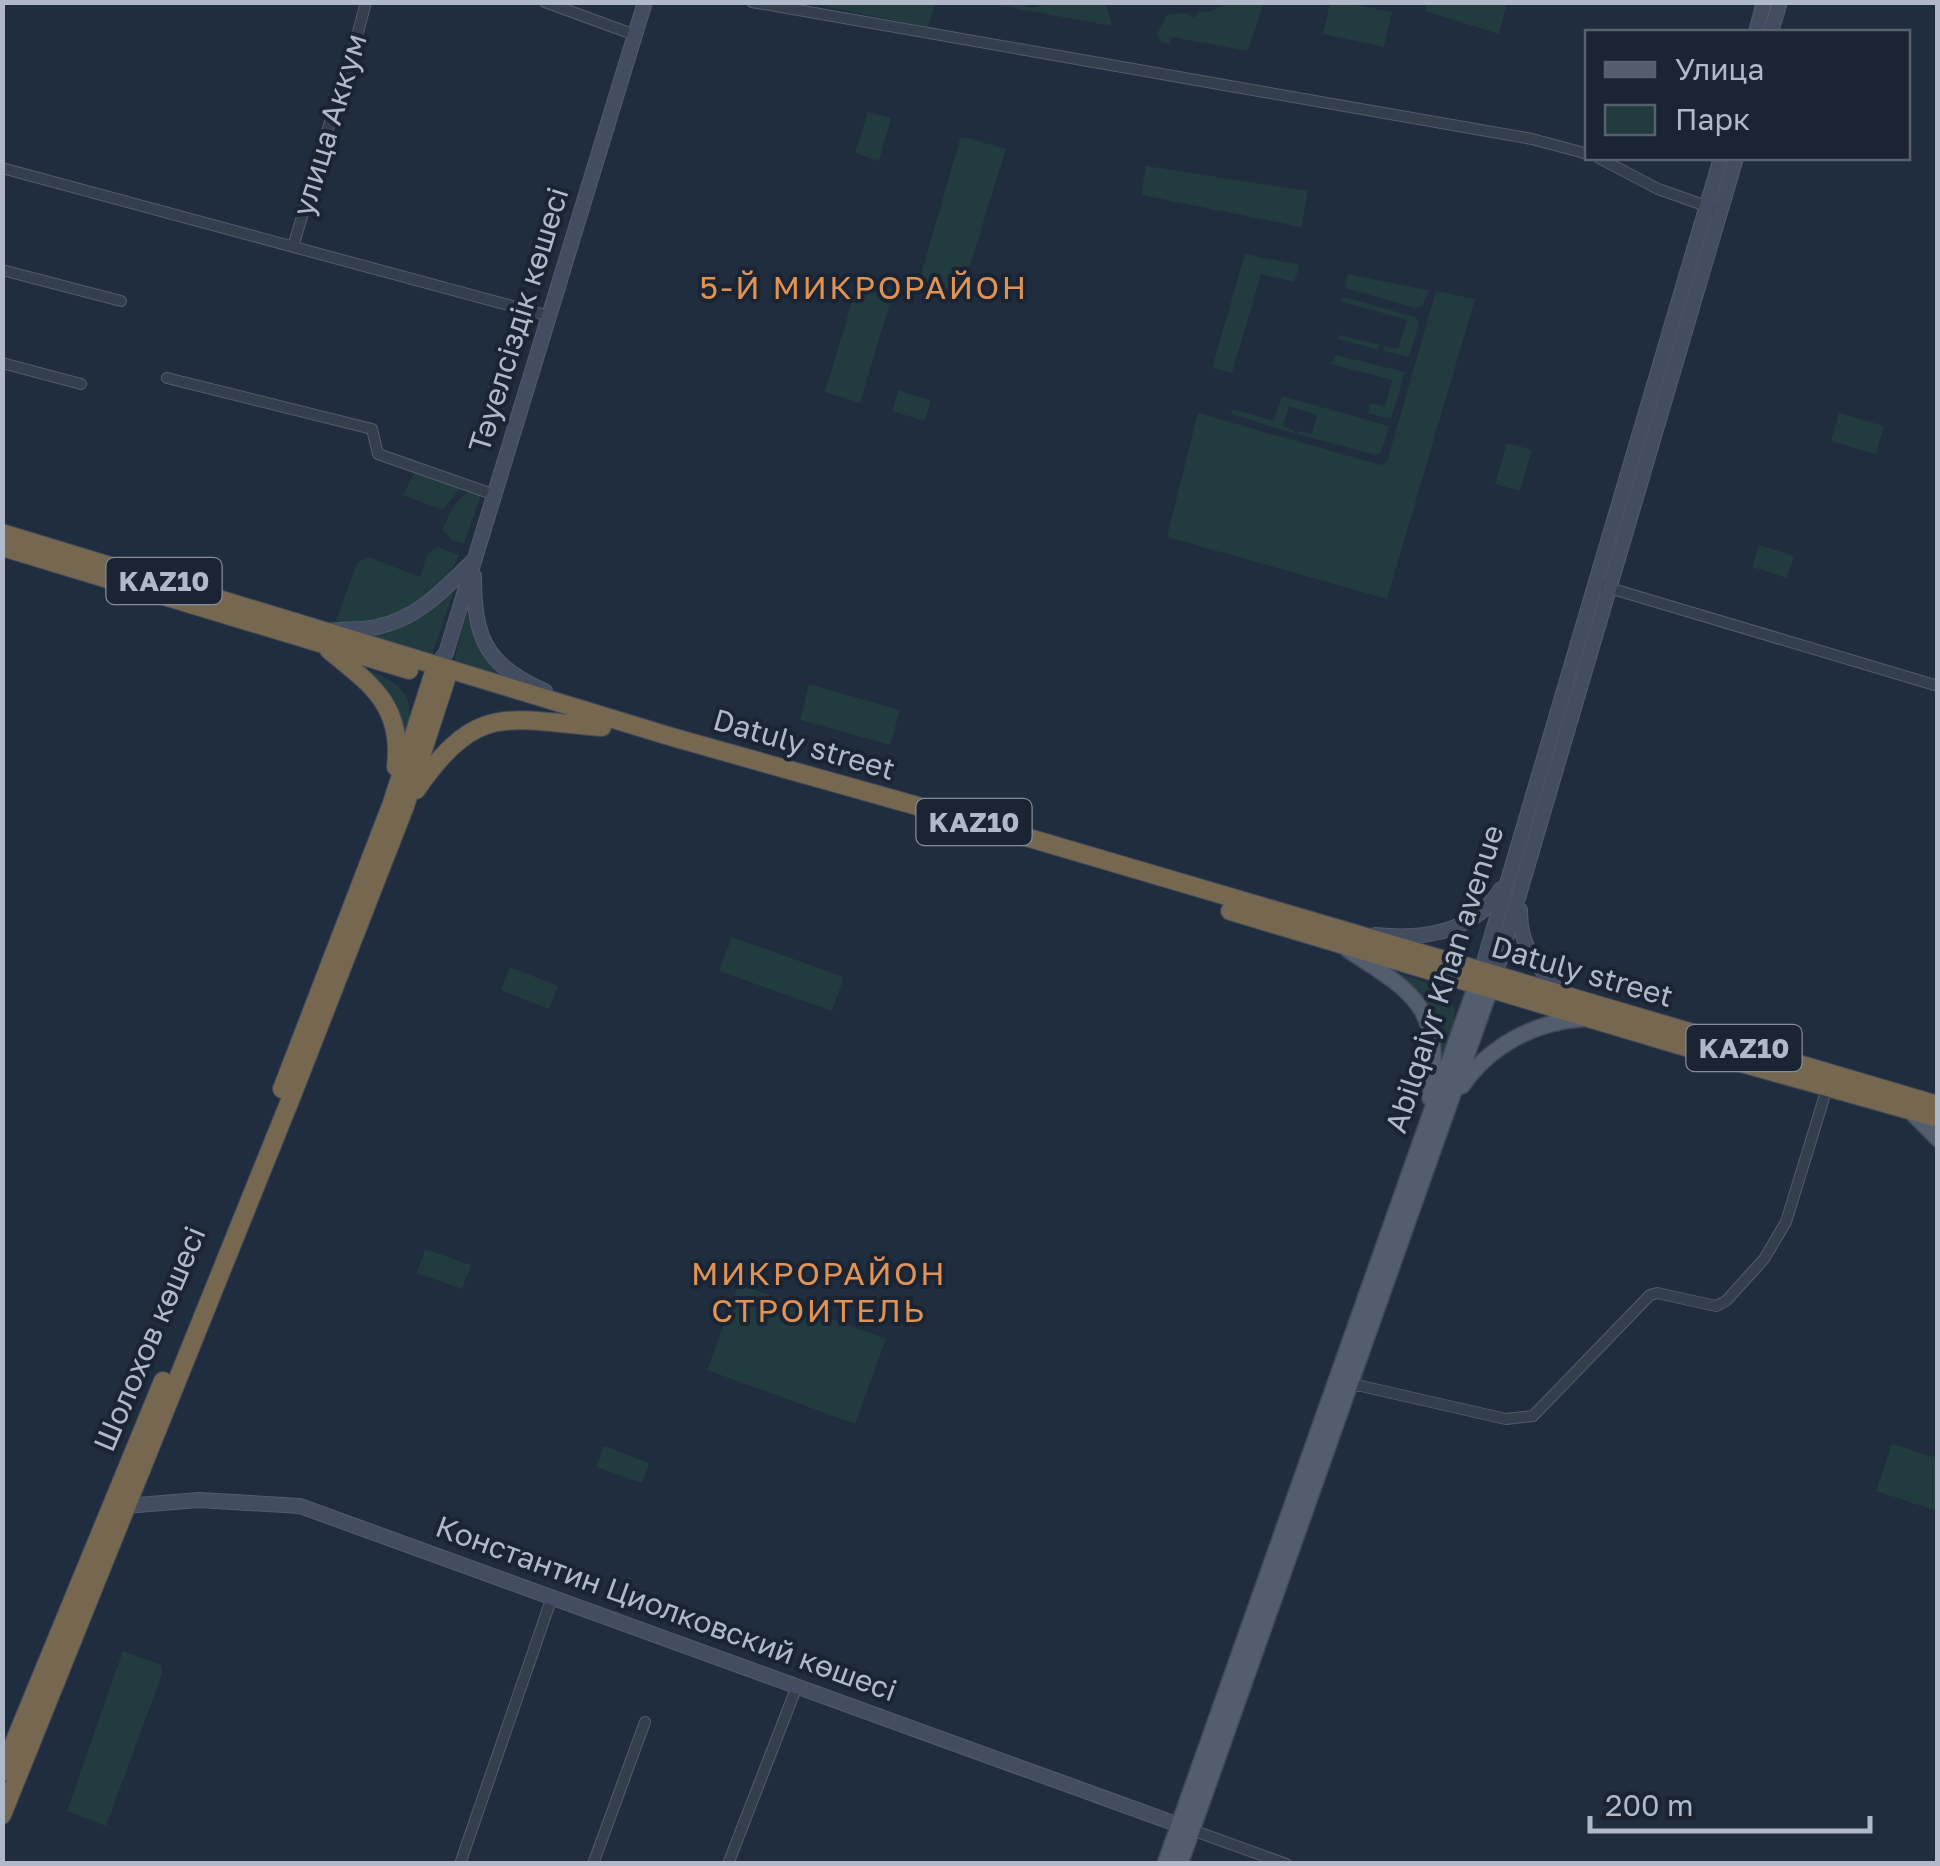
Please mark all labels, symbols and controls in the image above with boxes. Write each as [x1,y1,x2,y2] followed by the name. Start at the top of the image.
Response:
[284,29,374,220] street label: улица Аккум
[1585,30,1910,160] legend
[1675,51,1764,87] text: Улица
[1675,101,1750,137] text: Парк
[461,183,576,457] street label: Тәуелсіздік көшесі
[699,268,1029,306] district label: 5-Й МИКРОРАЙОН
[106,558,222,604] road number: KAZ10
[709,701,899,787] street label: Datuly street
[916,799,1032,845] road number: KAZ10
[1377,820,1511,1137] street label: Abilqaiyr Khan avenue
[1487,928,1677,1014] street label: Datuly street
[1686,1025,1802,1071] road number: KAZ10
[85,1221,213,1456] street label: Шолохов көшесі
[691,1254,947,1329] district label: МИКРОРАЙОН СТРОИТЕЛЬ
[431,1508,902,1708] street label: Константин Циолковский көшесі
[1590,1771,1870,1833] scale bar
[1605,1787,1694,1823] text: 200 m

